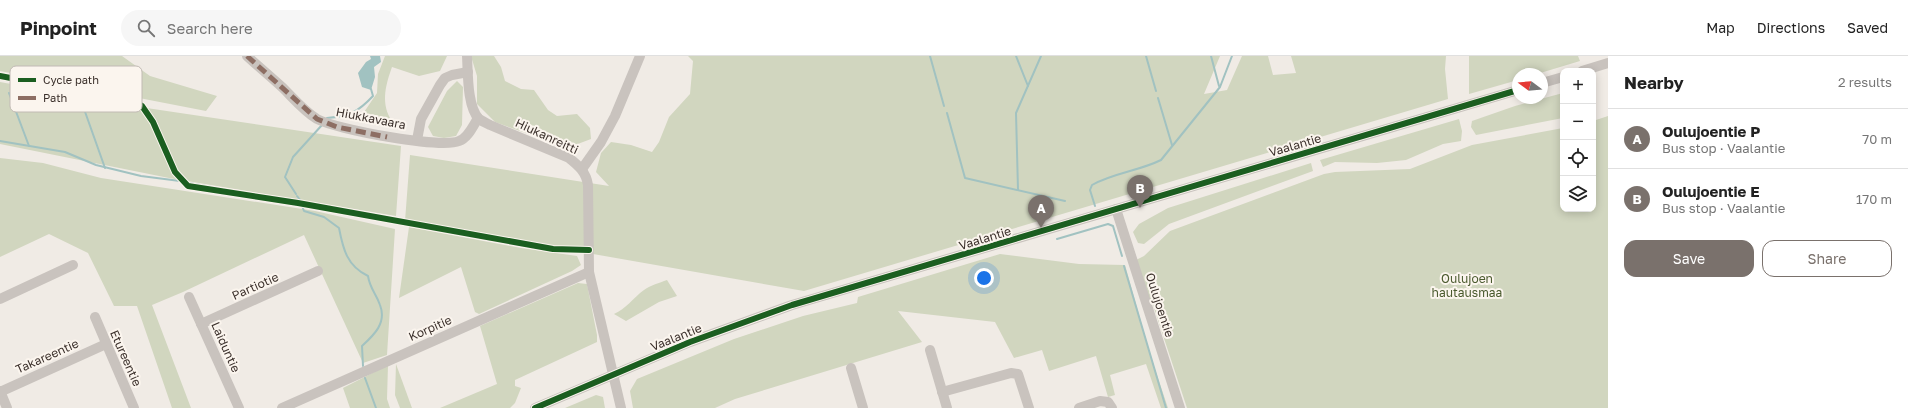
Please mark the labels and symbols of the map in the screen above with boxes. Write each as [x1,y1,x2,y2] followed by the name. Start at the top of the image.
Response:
[10,66,142,112] legend
[1512,68,1548,104] north arrow
[43,73,99,86] text: Cycle path
[43,91,67,104] text: Path
[335,104,407,132] street label: Hiukkavaara
[513,115,581,157] street label: Hiukanreitti
[1267,130,1323,160] street label: Vaalantie
[1127,175,1153,208] pin: B
[1028,195,1054,228] pin: A
[957,223,1013,253] street label: Vaalantie
[974,268,994,288] your location
[229,269,281,303] street label: Partiotie
[1143,271,1177,339] street label: Oulujoentie
[1432,271,1502,300] park label: Oulujoen hautausmaa
[406,312,454,344] street label: Korpitie
[208,319,244,375] street label: Laiduntie
[648,320,704,354] street label: Vaalantie
[107,327,145,389] street label: Etureentie
[13,335,81,377] street label: Takareentie

